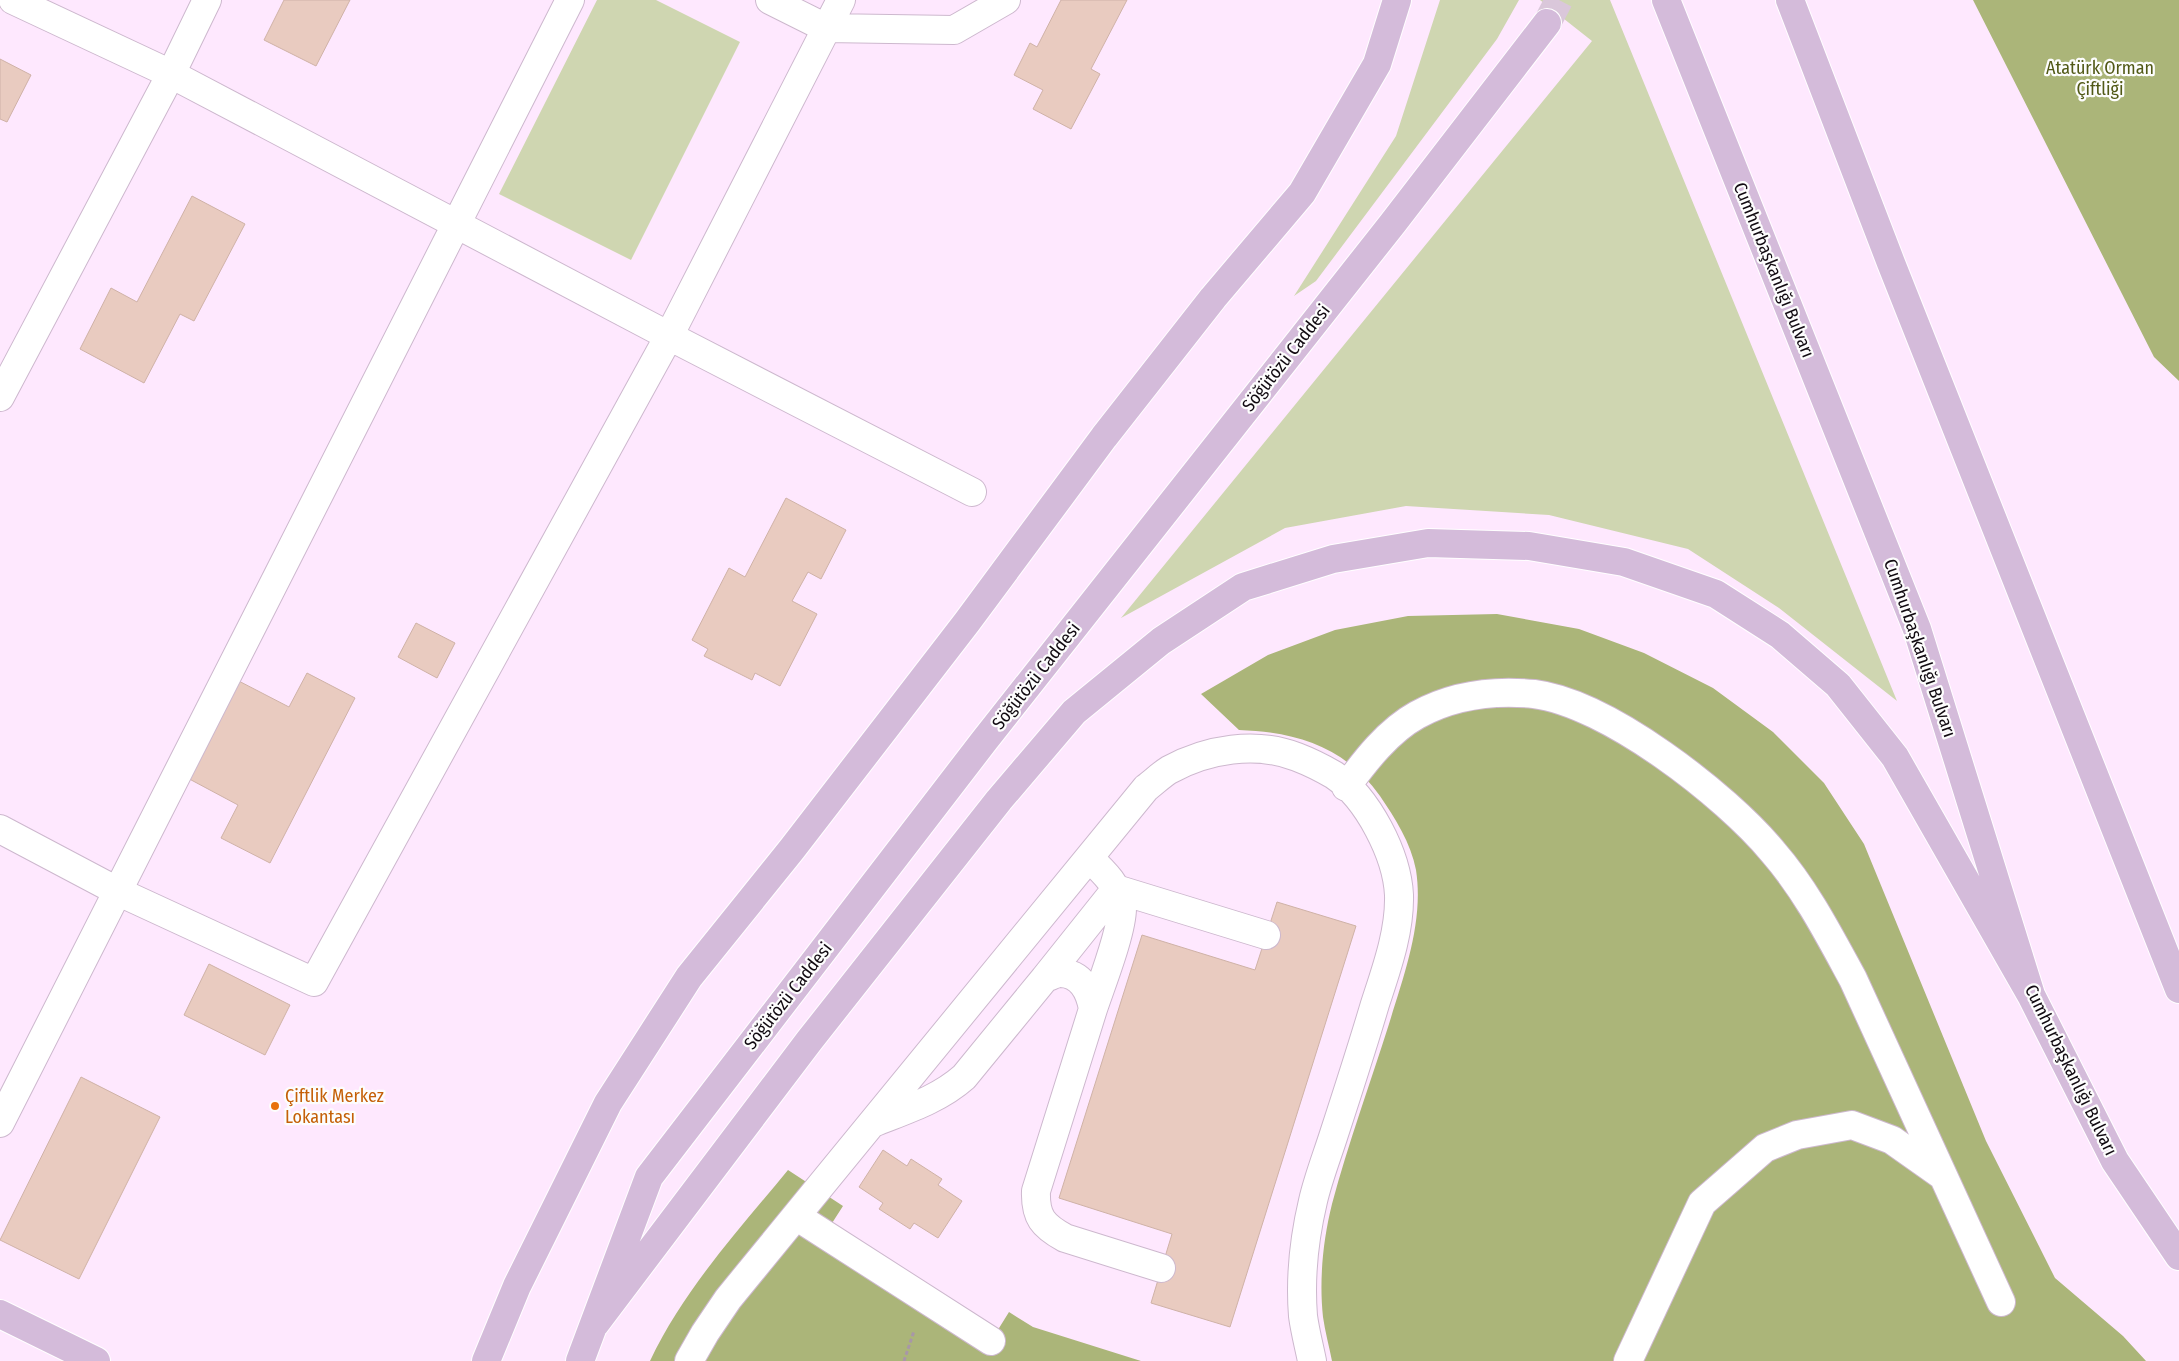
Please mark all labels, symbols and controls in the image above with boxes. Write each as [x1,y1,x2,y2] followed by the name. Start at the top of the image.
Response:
[2046,57,2154,100] park label: Atatürk Orman Çiftliği
[1729,179,1819,361] street label: Cumhurbaşkanlığı Bulvarı
[1237,300,1335,416] street label: Söğütözü Caddesi
[1879,556,1961,740] street label: Cumhurbaşkanlığı Bulvarı
[987,618,1085,734] street label: Söğütözü Caddesi
[739,938,837,1054] street label: Söğütözü Caddesi
[2020,981,2122,1159] street label: Cumhurbaşkanlığı Bulvarı
[285,1085,384,1128] place label: Çiftlik Merkez Lokantası
[269,1100,281,1112] marker: Çiftlik Merkez Lokantası

